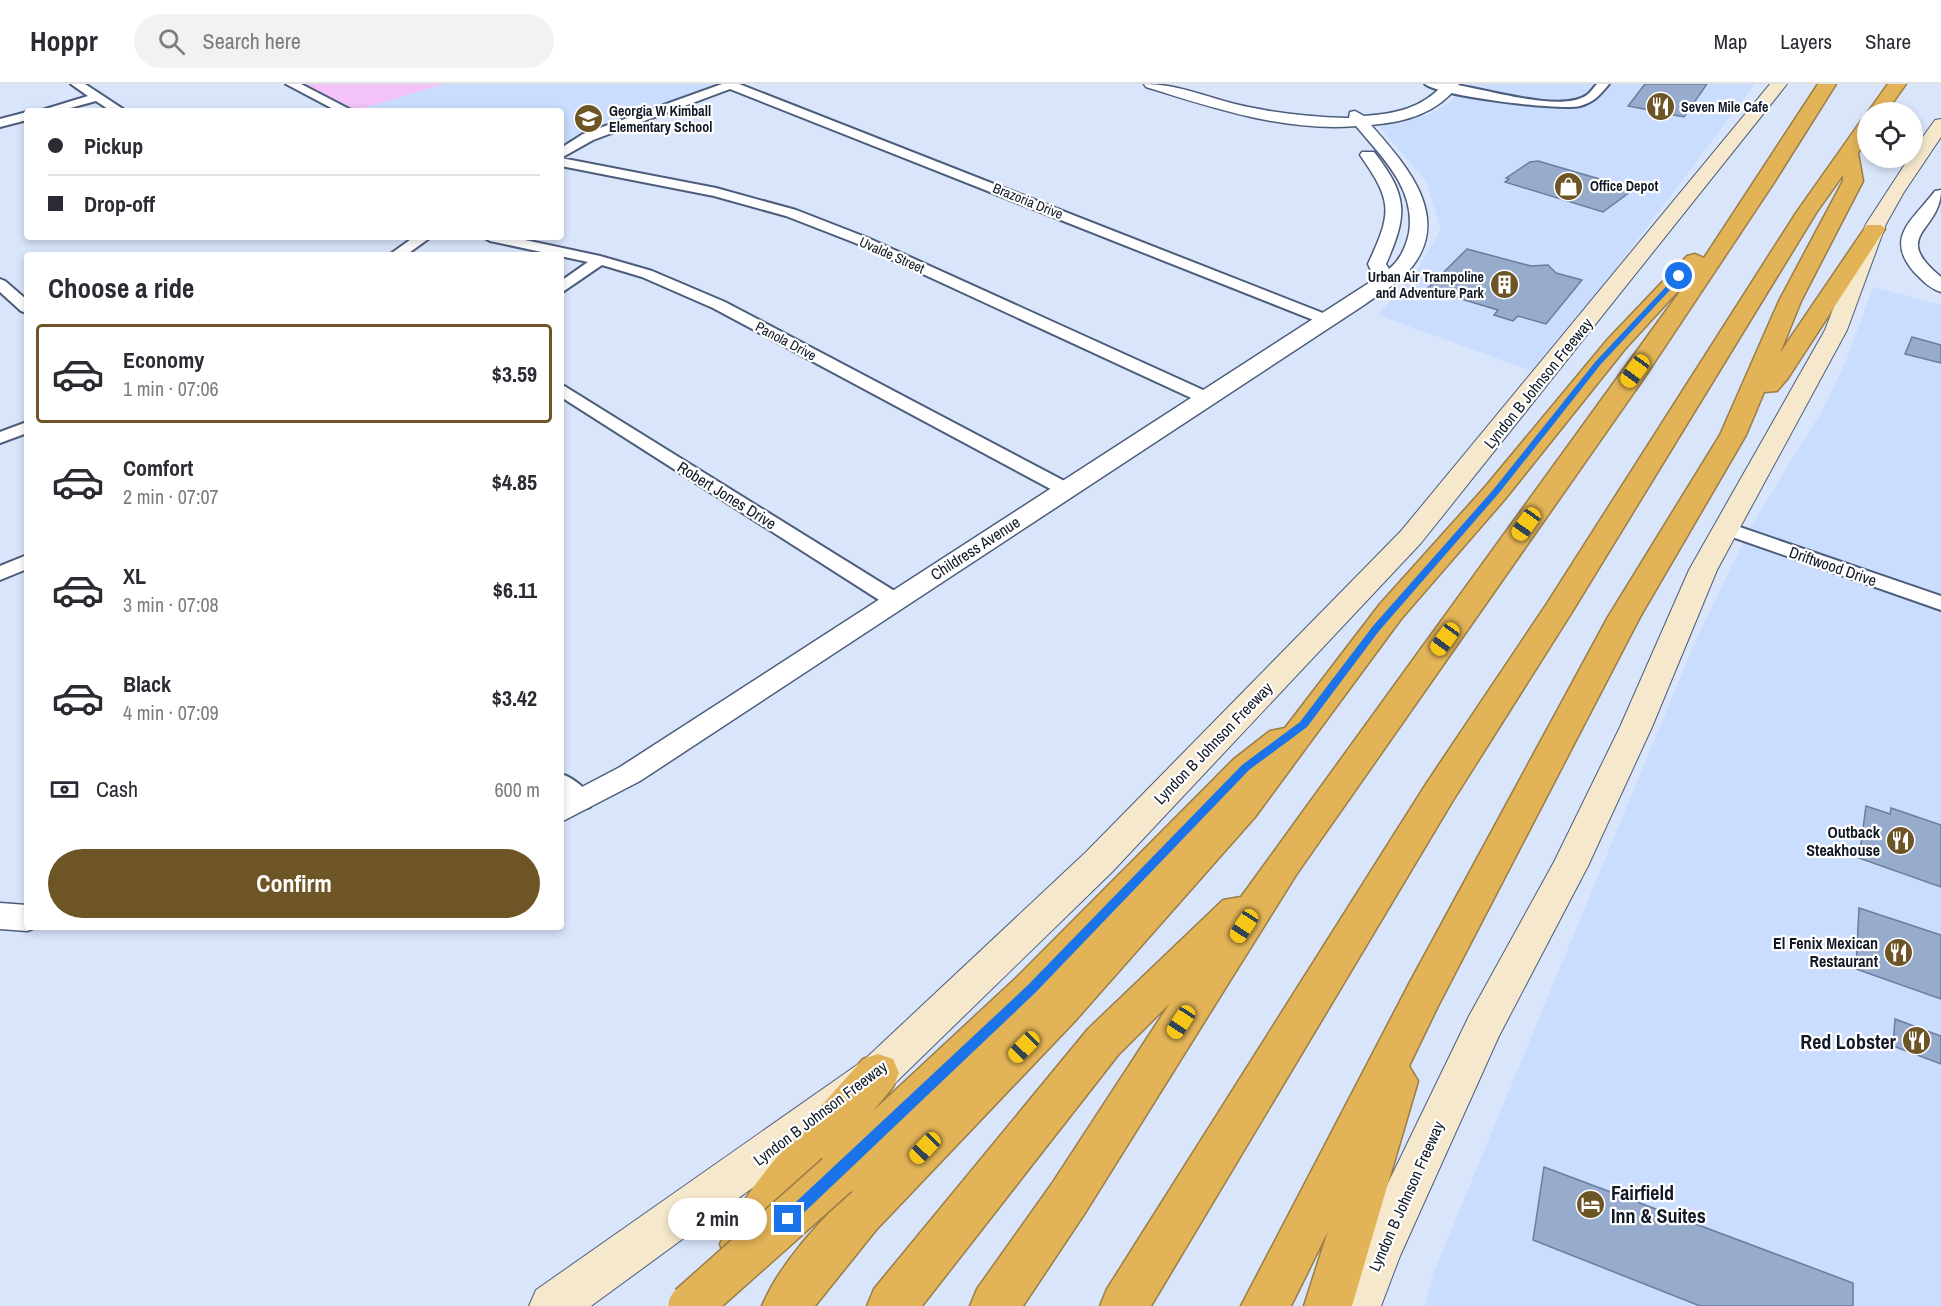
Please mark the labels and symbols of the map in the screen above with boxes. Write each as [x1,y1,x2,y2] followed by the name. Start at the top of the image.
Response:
[1644,91,1676,123] restaurant icon: Seven Mile Cafe
[1681,98,1768,116] place label: Seven Mile Cafe
[609,102,712,136] place label: Georgia W Kimball Elementary School
[572,103,604,135] school or university icon: Georgia W Kimball Elementary School
[1553,170,1585,202] shop icon: Office Depot
[1590,177,1658,195] place label: Office Depot
[990,179,1066,223] street label: Brazoria Drive
[857,233,927,277] street label: Uvalde Street
[1665,262,1692,289] route start
[1368,268,1485,302] place label: Urban Air Trampoline and Adventure Park
[1489,269,1521,301] building icon: Urban Air Trampoline and Adventure Park
[1478,313,1598,453] street label: Lyndon B Johnson Freeway
[752,317,820,365] street label: Panola Drive
[1617,351,1653,391] car
[673,456,781,534] street label: Robert Jones Drive
[1508,504,1544,544] car
[926,511,1024,585] street label: Childress Avenue
[1786,541,1880,591] street label: Driftwood Drive
[1427,619,1463,659] car
[1149,677,1278,809] street label: Lyndon B Johnson Freeway
[1806,821,1881,861] place label: Outback Steakhouse
[1885,825,1917,857] restaurant icon: Outback Steakhouse
[1227,906,1261,946] car
[1773,932,1879,972] place label: El Fenix Mexican Restaurant
[1883,936,1915,968] restaurant icon: El Fenix Mexican Restaurant
[1164,1002,1198,1042] car
[1901,1025,1933,1057] restaurant icon: Red Lobster
[1005,1028,1043,1066] car
[1800,1028,1897,1055] place label: Red Lobster
[749,1055,892,1171] street label: Lyndon B Johnson Freeway
[1363,1117,1449,1275] street label: Lyndon B Johnson Freeway
[906,1129,944,1167] car
[1611,1179,1706,1229] place label: Fairfield Inn & Suites
[1574,1188,1606,1220] hotel icon: Fairfield Inn & Suites
[668,1198,767,1240] callout: 2 min
[774,1205,801,1232] route end

